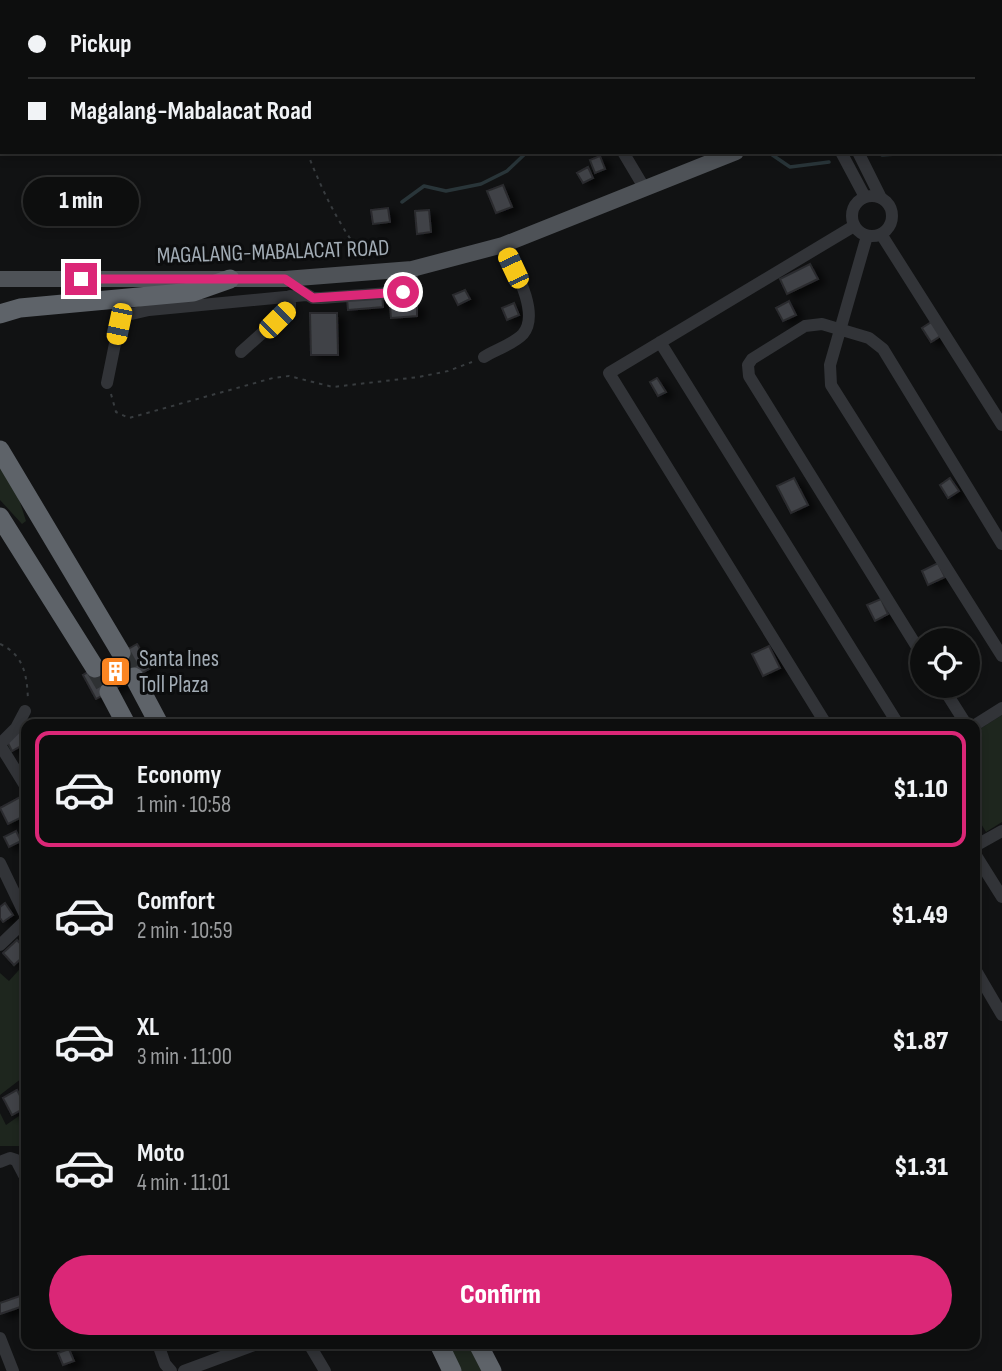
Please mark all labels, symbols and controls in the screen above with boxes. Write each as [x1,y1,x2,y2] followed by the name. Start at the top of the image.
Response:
[70,29,132,60] text: Pickup
[70,96,312,127] text: Magalang-Mabalacat Road
[23,177,139,226] callout: 1 min
[59,187,103,215] text: 1 min
[156,234,390,270] street label: MAGALANG-MABALACAT ROAD
[495,245,532,291] car
[65,263,97,295] route end
[387,276,419,308] route start
[255,298,300,342] car
[105,301,134,347] car
[910,628,980,698] map controls
[910,628,980,698] button: locate
[139,645,219,699] place label: Santa Ines Toll Plaza
[99,655,133,689] building icon: Santa Ines Toll Plaza
[53,758,116,821] icon: car
[137,760,221,791] text: Economy
[893,774,948,805] text: $1.10
[137,791,231,819] text: 1 min · 10:58
[53,884,116,947] icon: car
[137,886,215,917] text: Comfort
[891,900,948,931] text: $1.49
[137,917,233,945] text: 2 min · 10:59
[53,1010,116,1073] icon: car
[137,1012,159,1043] text: XL
[893,1026,948,1057] text: $1.87
[137,1043,232,1071] text: 3 min · 11:00
[53,1136,116,1199] icon: car
[137,1138,185,1169] text: Moto
[894,1152,948,1183] text: $1.31
[137,1169,230,1197] text: 4 min · 11:01
[49,1255,952,1335] button: Confirm

